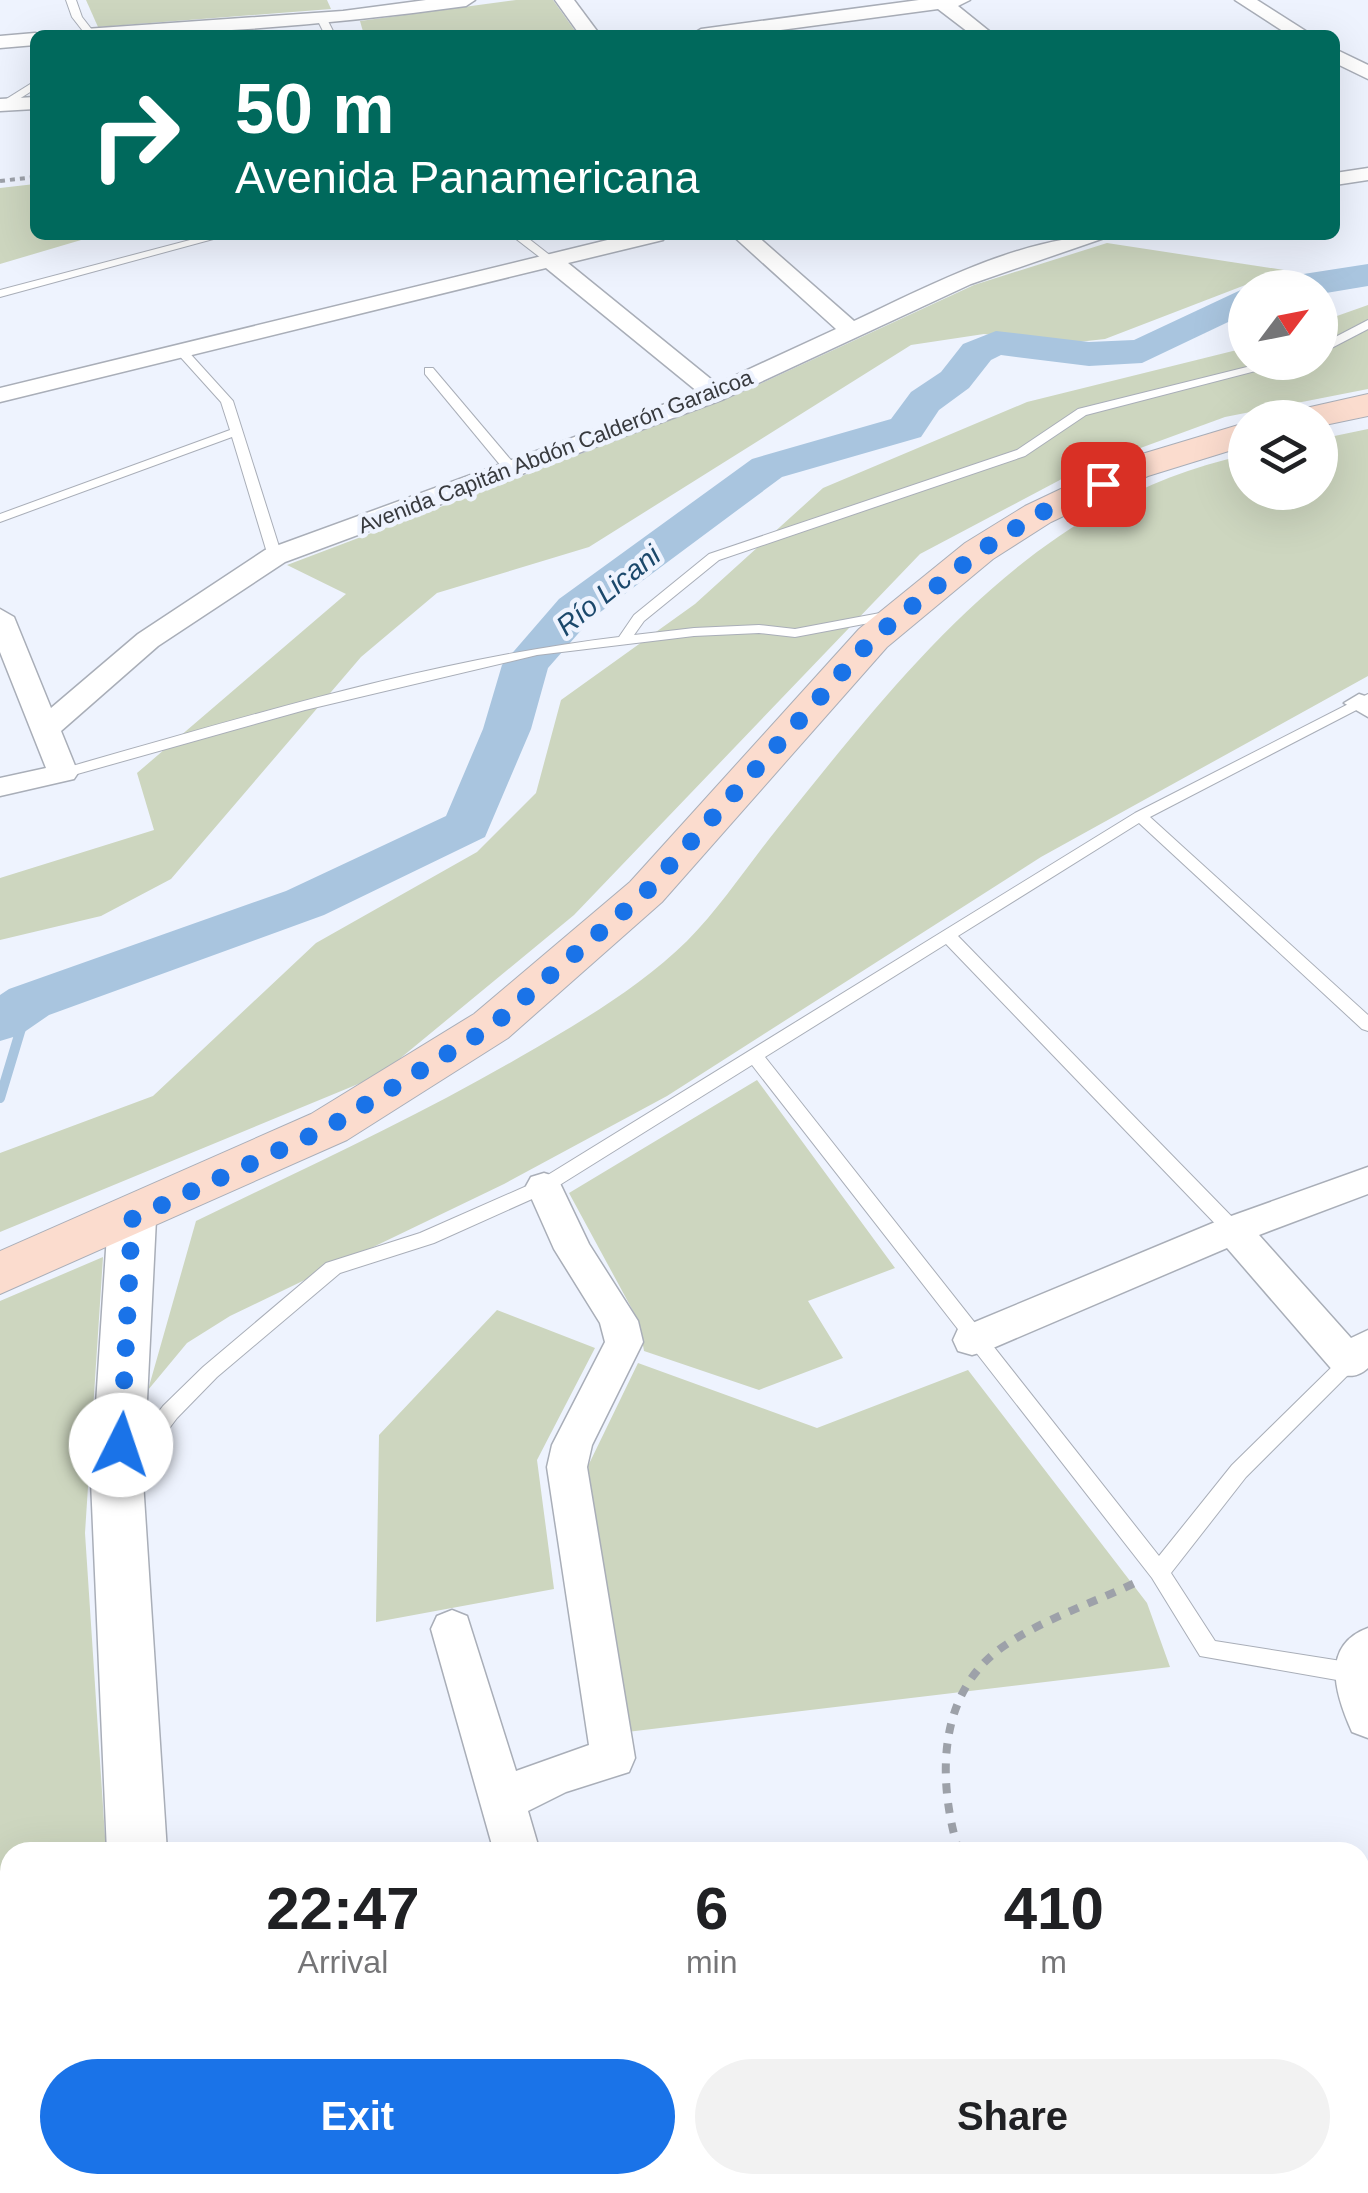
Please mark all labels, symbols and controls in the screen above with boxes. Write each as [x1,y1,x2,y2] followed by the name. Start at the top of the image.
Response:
[70,70,200,200] icon: right
[235,70,395,148] text: 50 m
[235,152,699,203] text: Avenida Panamericana
[1228,270,1338,380] north arrow
[1228,270,1338,510] map controls
[354,364,757,538] street label: Avenida Capitán Abdón Calderón Garaicoa
[1228,400,1338,510] button: layers
[1061,442,1146,527] pin
[1076,457,1131,512] icon: arrive
[550,539,667,642] water label: Río Licani
[69,1393,173,1497] position arrow
[266,1875,420,1942] text: 22:47
[695,1875,728,1942] text: 6
[1004,1875,1104,1942] text: 410
[298,1944,388,1980] text: Arrival
[686,1944,737,1980] text: min
[1040,1944,1067,1980] text: m
[40,2059,675,2174] button: Exit
[695,2059,1330,2174] button: Share

